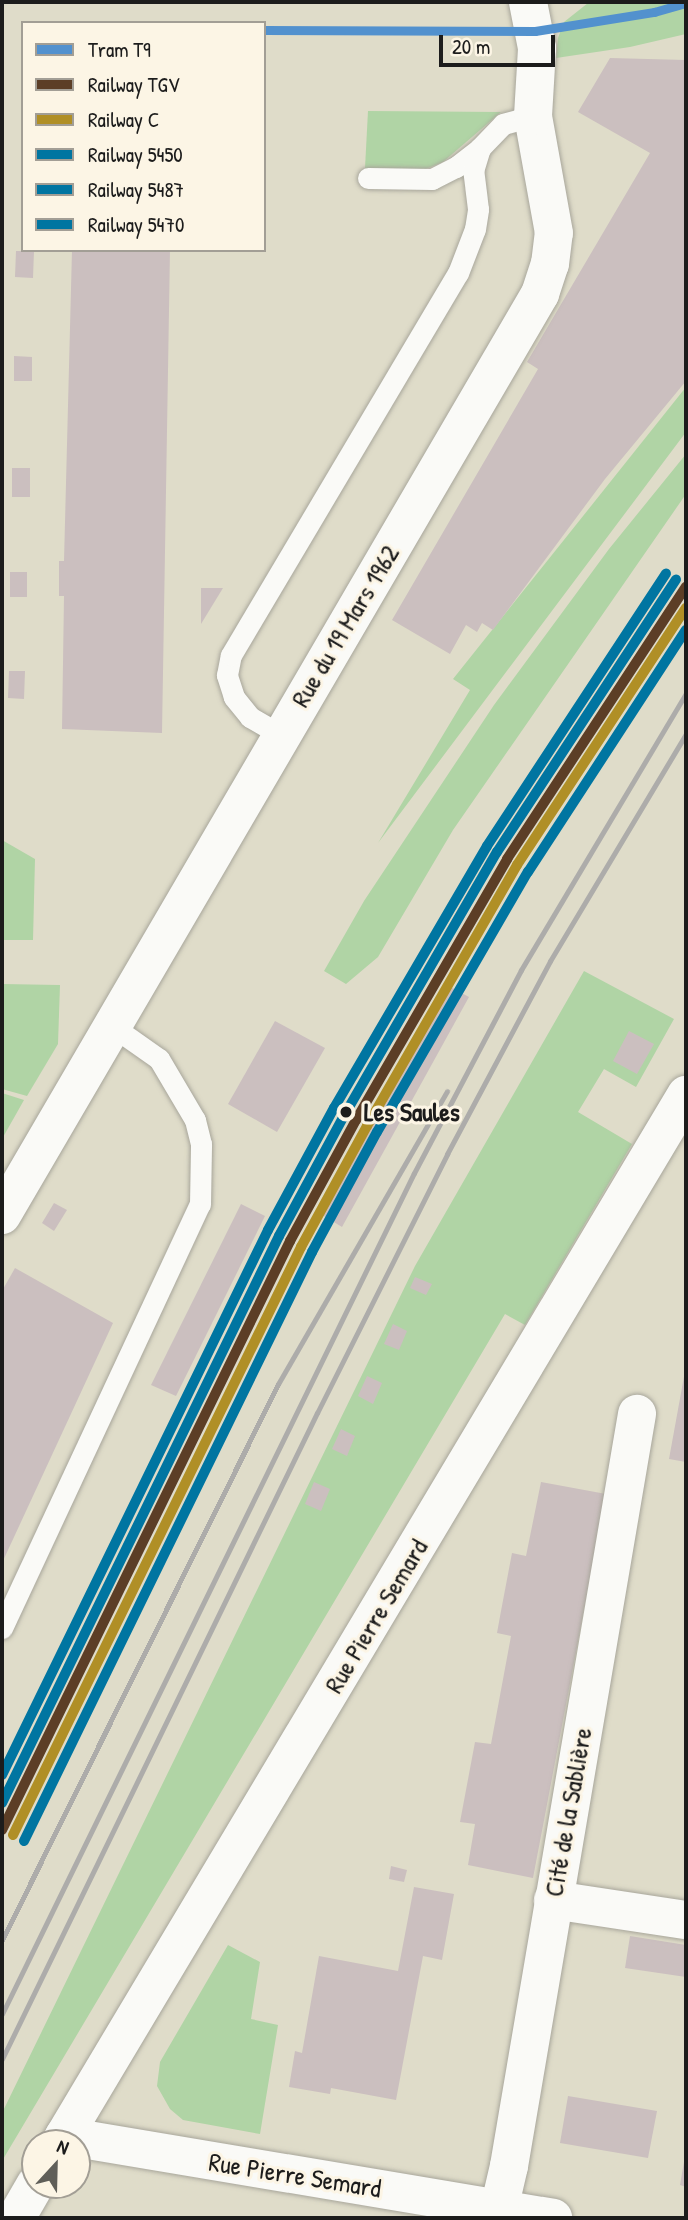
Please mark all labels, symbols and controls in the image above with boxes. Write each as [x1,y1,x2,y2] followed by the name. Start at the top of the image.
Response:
[21,21,266,252] legend
[443,21,558,65] scale bar
[452,32,490,61] text: 20 m
[88,35,151,64] text: Tram T9
[88,70,179,99] text: Railway TGV
[88,105,159,134] text: Railway C
[88,140,183,169] text: Railway 5450
[88,175,184,204] text: Railway 5487
[88,210,184,239] text: Railway 5470
[284,539,406,713] street label: Rue du 19 Mars 1962
[364,1096,460,1128] place label: Les Saules
[335,1101,357,1123] marker: Les Saules
[318,1533,434,1699] street label: Rue Pierre Semard
[538,1725,598,1899] street label: Cité de la Sablière
[21,2129,91,2199] north arrow
[54,2132,73,2160] text: N
[207,2146,383,2204] street label: Rue Pierre Semard

